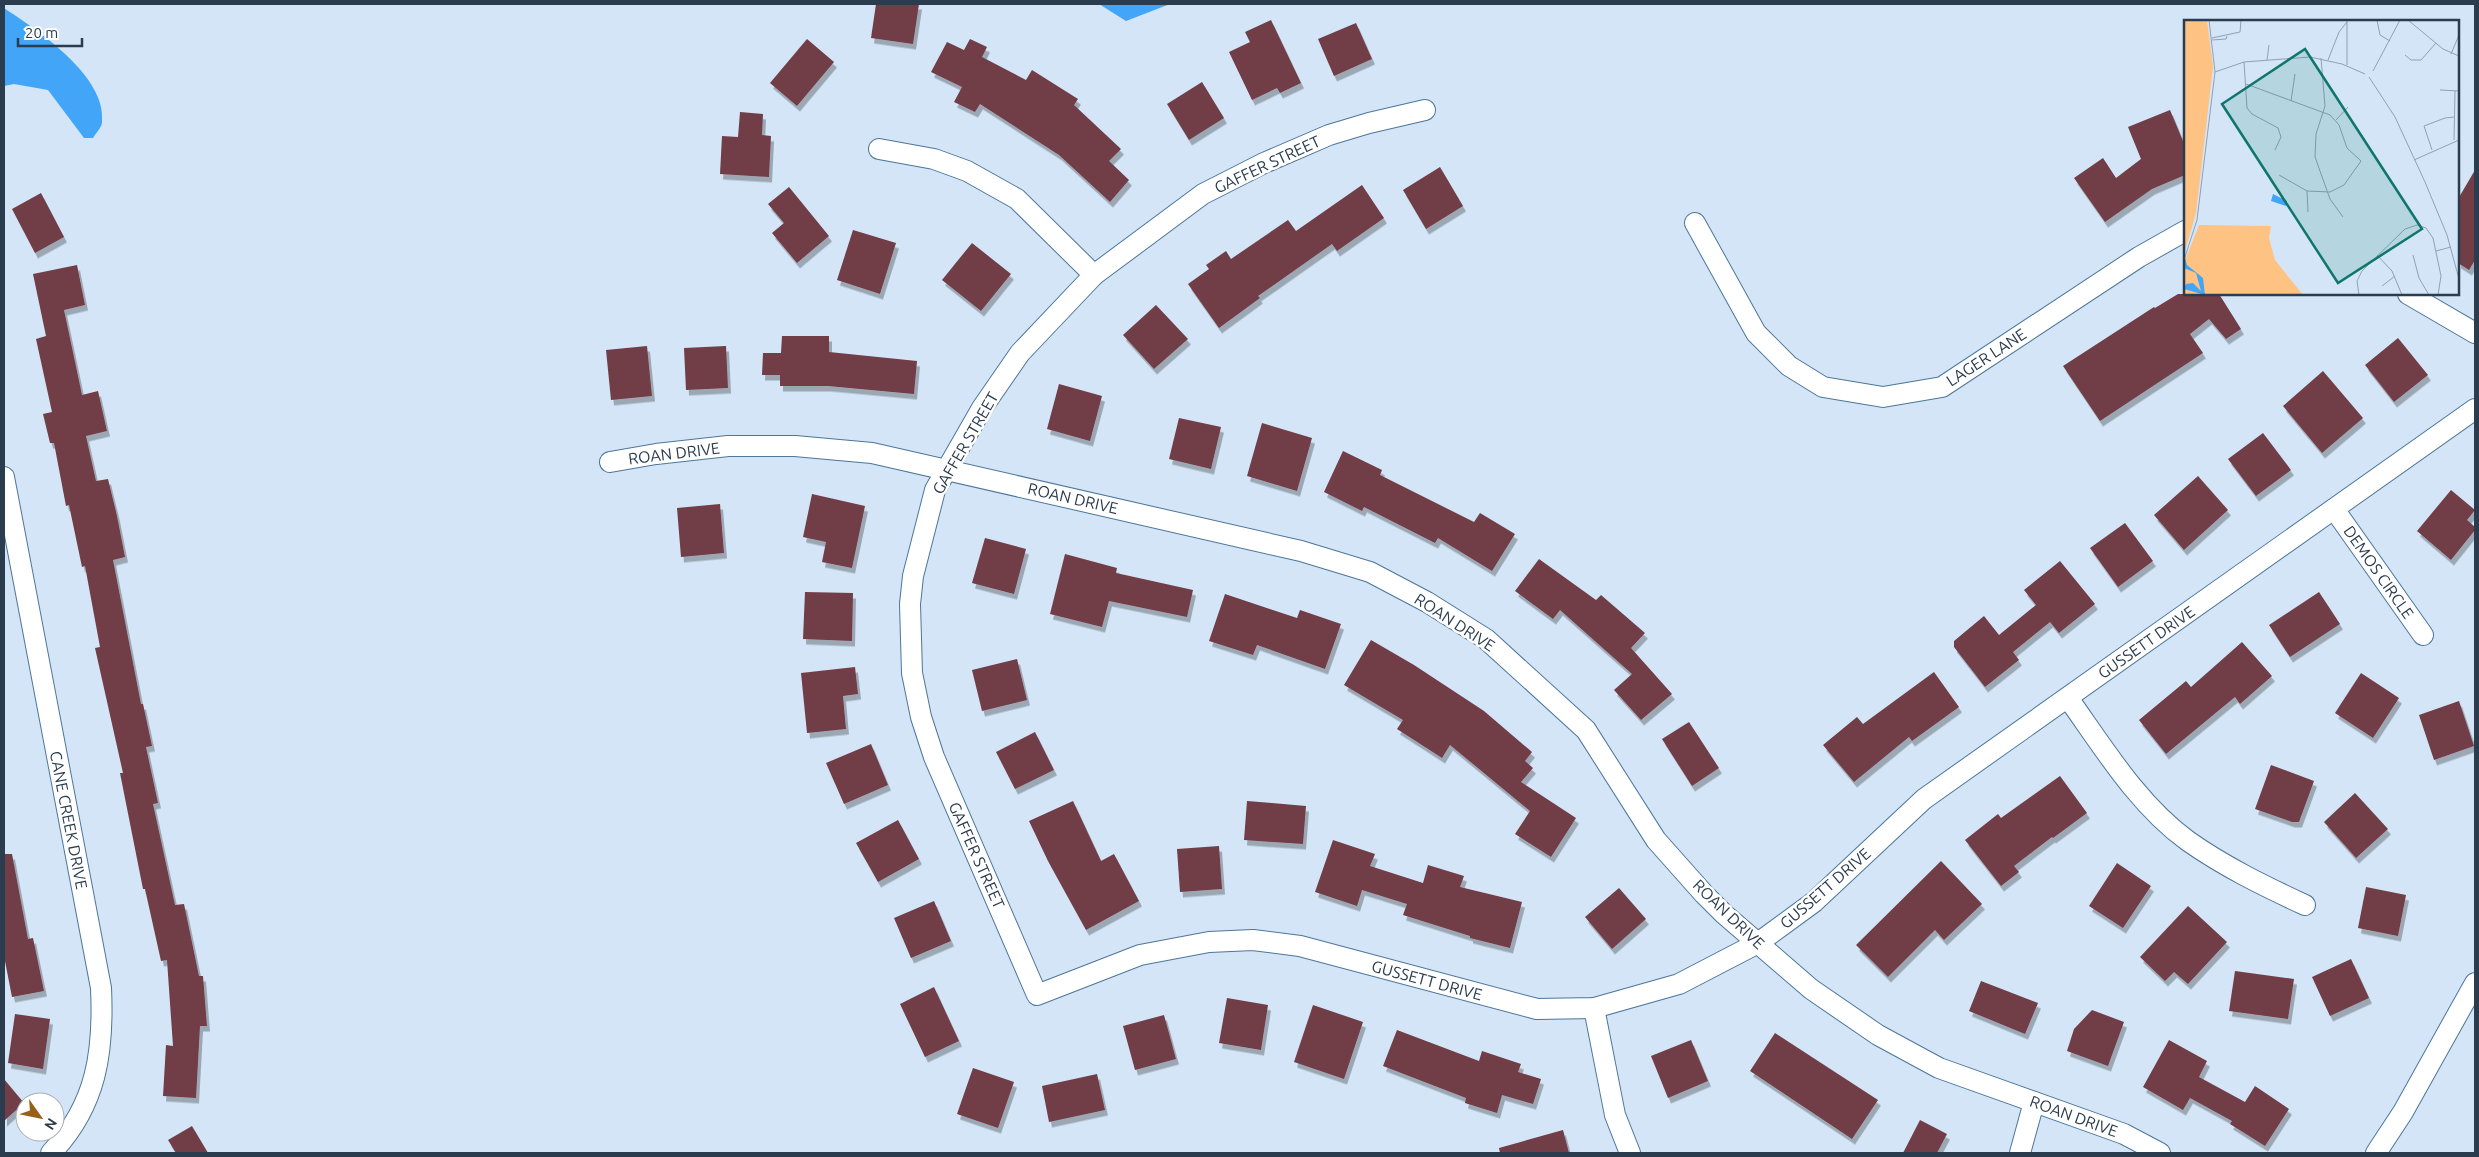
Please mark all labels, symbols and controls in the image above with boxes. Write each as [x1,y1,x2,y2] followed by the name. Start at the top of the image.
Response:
[18,15,81,47] scale bar
[2184,20,2459,295] inset map
[25,24,58,41] text: 20 m
[1211,132,1323,196] street label: GAFFER STREET
[1943,325,2029,389] street label: LAGER LANE
[929,389,1001,497] street label: GAFFER STREET
[627,438,721,468] street label: ROAN DRIVE
[1026,479,1120,517] street label: ROAN DRIVE
[2340,522,2418,622] street label: DEMOS CIRCLE
[1411,589,1499,655] street label: ROAN DRIVE
[2094,602,2198,682] street label: GUSSETT DRIVE
[47,749,91,891] street label: CANE CREEK DRIVE
[945,799,1009,911] street label: GAFFER STREET
[1776,844,1874,932] street label: GUSSETT DRIVE
[1690,875,1768,953] street label: ROAN DRIVE
[1370,957,1484,1003] street label: GUSSETT DRIVE
[15,1092,65,1142] north arrow
[2028,1092,2120,1140] street label: ROAN DRIVE
[41,1115,60,1133] text: N

